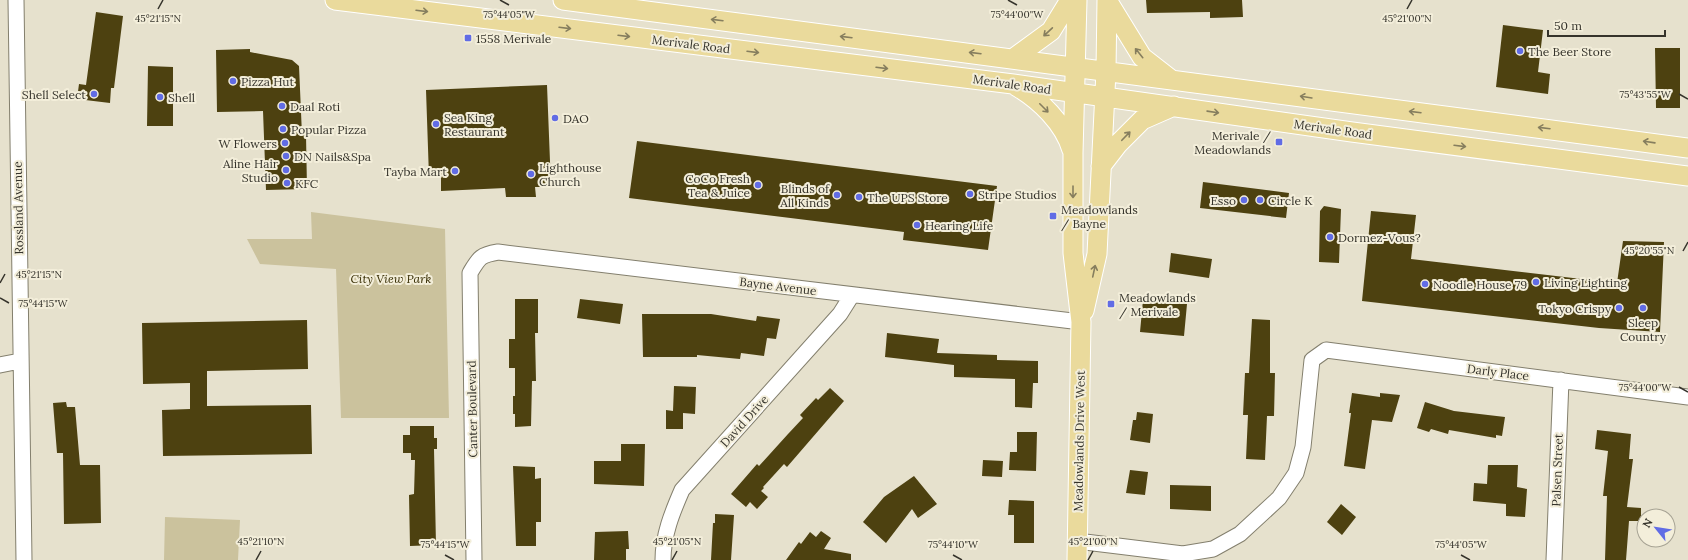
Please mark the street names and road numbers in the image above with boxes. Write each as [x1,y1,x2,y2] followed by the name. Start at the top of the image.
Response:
[651,32,731,56] street label: Merivale Road
[972,71,1052,97] street label: Merivale Road
[1293,116,1373,142] street label: Merivale Road
[10,161,26,255] street label: Rossland Avenue
[739,274,818,298] street label: Bayne Avenue
[464,360,480,458] street label: Canter Boulevard
[1466,361,1530,383] street label: Darly Place
[1070,370,1088,512] street label: Meadowlands Drive West
[717,392,772,450] street label: David Drive
[1548,433,1566,507] street label: Palsen Street

